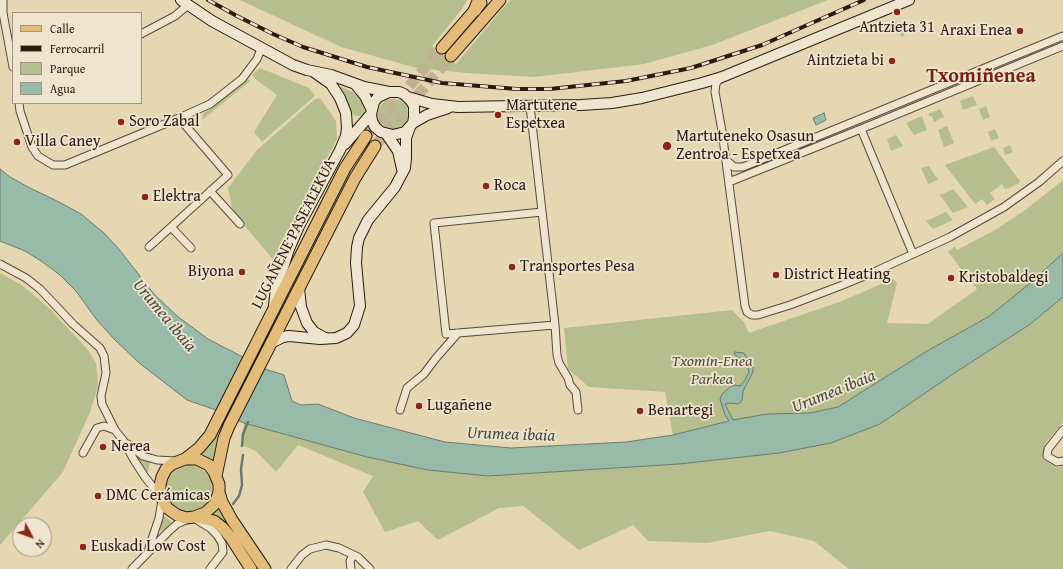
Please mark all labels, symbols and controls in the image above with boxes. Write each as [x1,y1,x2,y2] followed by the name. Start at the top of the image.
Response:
[892,7,902,17] marker: Antzieta 31
[12,12,142,104] legend
[859,18,935,38] place label: Antzieta 31
[50,20,75,37] text: Calle
[940,21,1012,41] place label: Araxi Enea
[1015,26,1025,36] marker: Araxi Enea
[50,40,104,57] text: Ferrocarril
[807,51,884,71] place label: Aintzieta bi
[887,56,897,66] marker: Aintzieta bi
[50,60,85,77] text: Parque
[926,65,1036,89] district label: Txomiñenea
[50,80,75,97] text: Agua
[506,96,577,134] place label: Martutene Espetxea
[493,110,503,120] marker: Martutene Espetxea
[129,112,199,132] place label: Soro Zabal
[116,117,126,127] marker: Soro Zabal
[676,127,814,165] place label: Martuteneko Osasun Zentroa - Espetxea
[25,132,101,152] place label: Villa Caney
[12,137,22,147] marker: Villa Caney
[661,140,673,152] marker: Martuteneko Osasun Zentroa - Espetxea
[248,156,340,312] street label: LUGAÑENE PASEALEKUA
[494,176,526,196] place label: Roca
[481,181,491,191] marker: Roca
[153,187,201,207] place label: Elektra
[140,192,150,202] marker: Elektra
[520,257,635,277] place label: Transportes Pesa
[188,262,234,282] place label: Biyona
[507,262,517,272] marker: Transportes Pesa
[784,265,890,285] place label: District Heating
[237,267,247,277] marker: Biyona
[959,268,1049,288] place label: Kristobaldegi
[771,270,781,280] marker: District Heating
[946,273,956,283] marker: Kristobaldegi
[128,276,200,356] water label: Urumea ibaia
[672,352,752,390] park label: Txomin-Enea Parkea
[789,366,879,418] water label: Urumea ibaia
[427,396,492,416] place label: Lugañene
[414,401,424,411] marker: Lugañene
[648,401,713,421] place label: Benartegi
[635,406,645,416] marker: Benartegi
[466,423,556,447] water label: Urumea ibaia
[111,437,150,457] place label: Nerea
[98,442,108,452] marker: Nerea
[106,486,210,506] place label: DMC Cerámicas
[93,491,103,501] marker: DMC Cerámicas
[12,517,52,557] north arrow
[32,536,49,552] text: N
[91,537,206,557] place label: Euskadi Low Cost
[78,542,88,552] marker: Euskadi Low Cost

